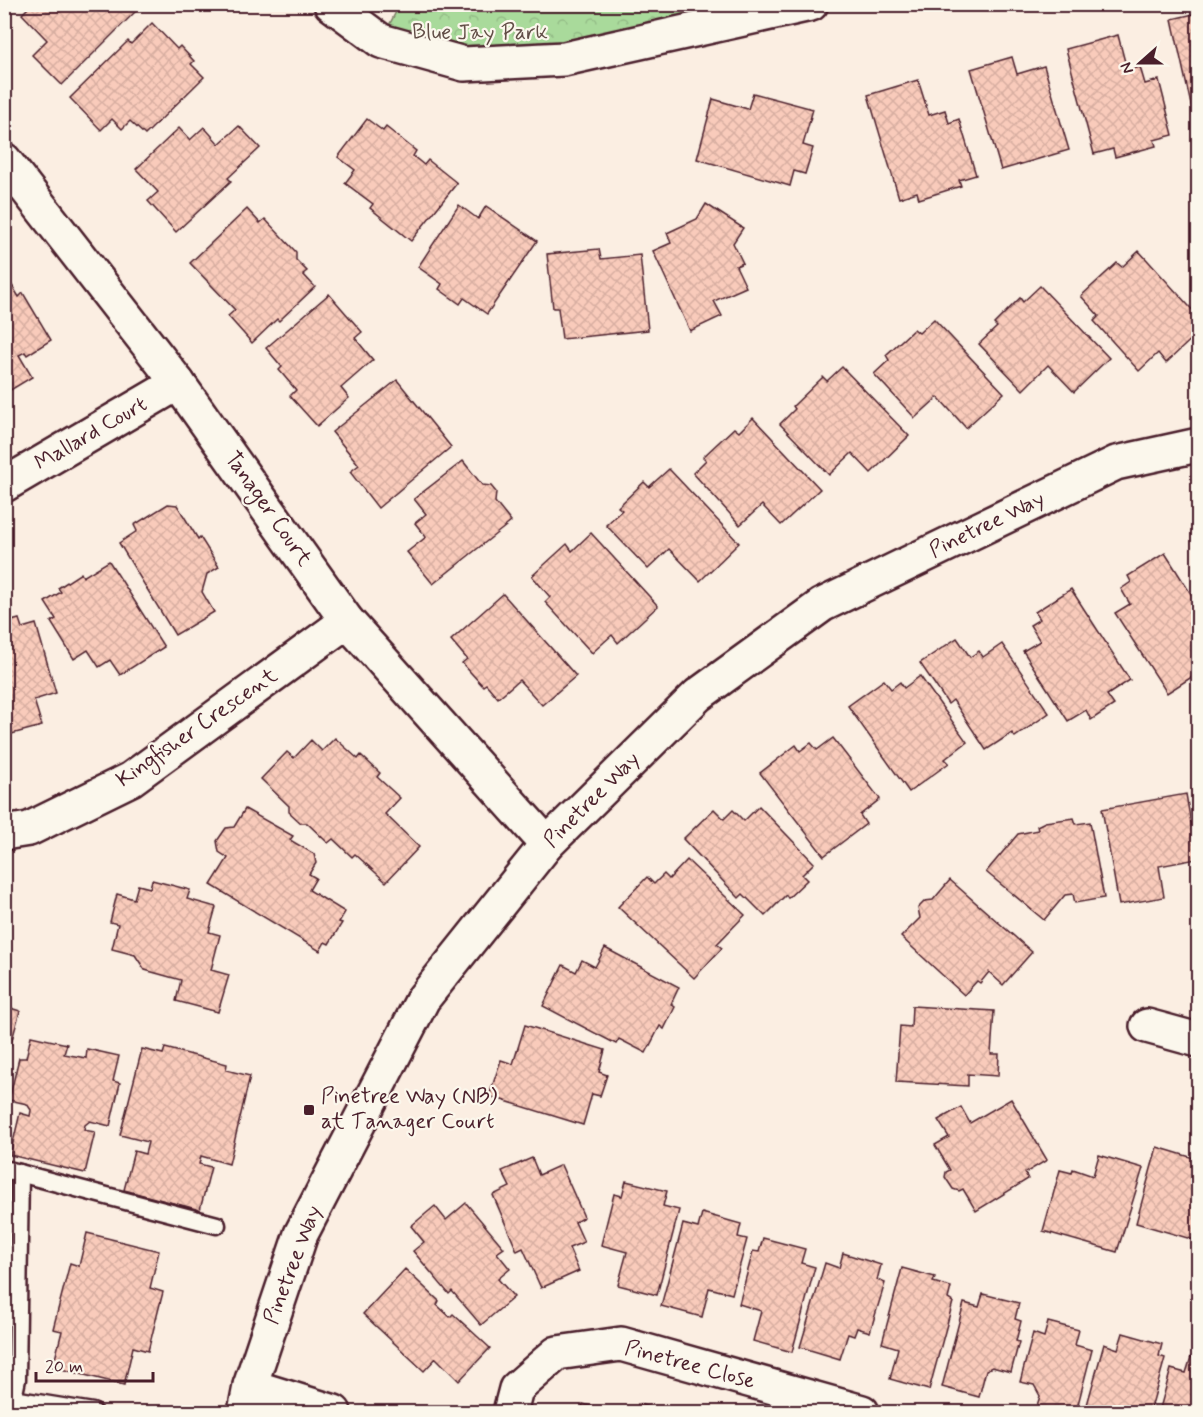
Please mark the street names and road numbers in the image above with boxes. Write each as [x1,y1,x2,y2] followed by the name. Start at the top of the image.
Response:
[30,391,152,477] street label: Mallard Court
[216,446,318,574] street label: Tanager Court
[925,485,1049,565] street label: Pinetree Way
[111,662,285,797] street label: Kingfisher Crescent
[538,746,646,854] street label: Pinetree Way
[258,1202,328,1328] street label: Pinetree Way
[622,1334,758,1396] street label: Pinetree Close

